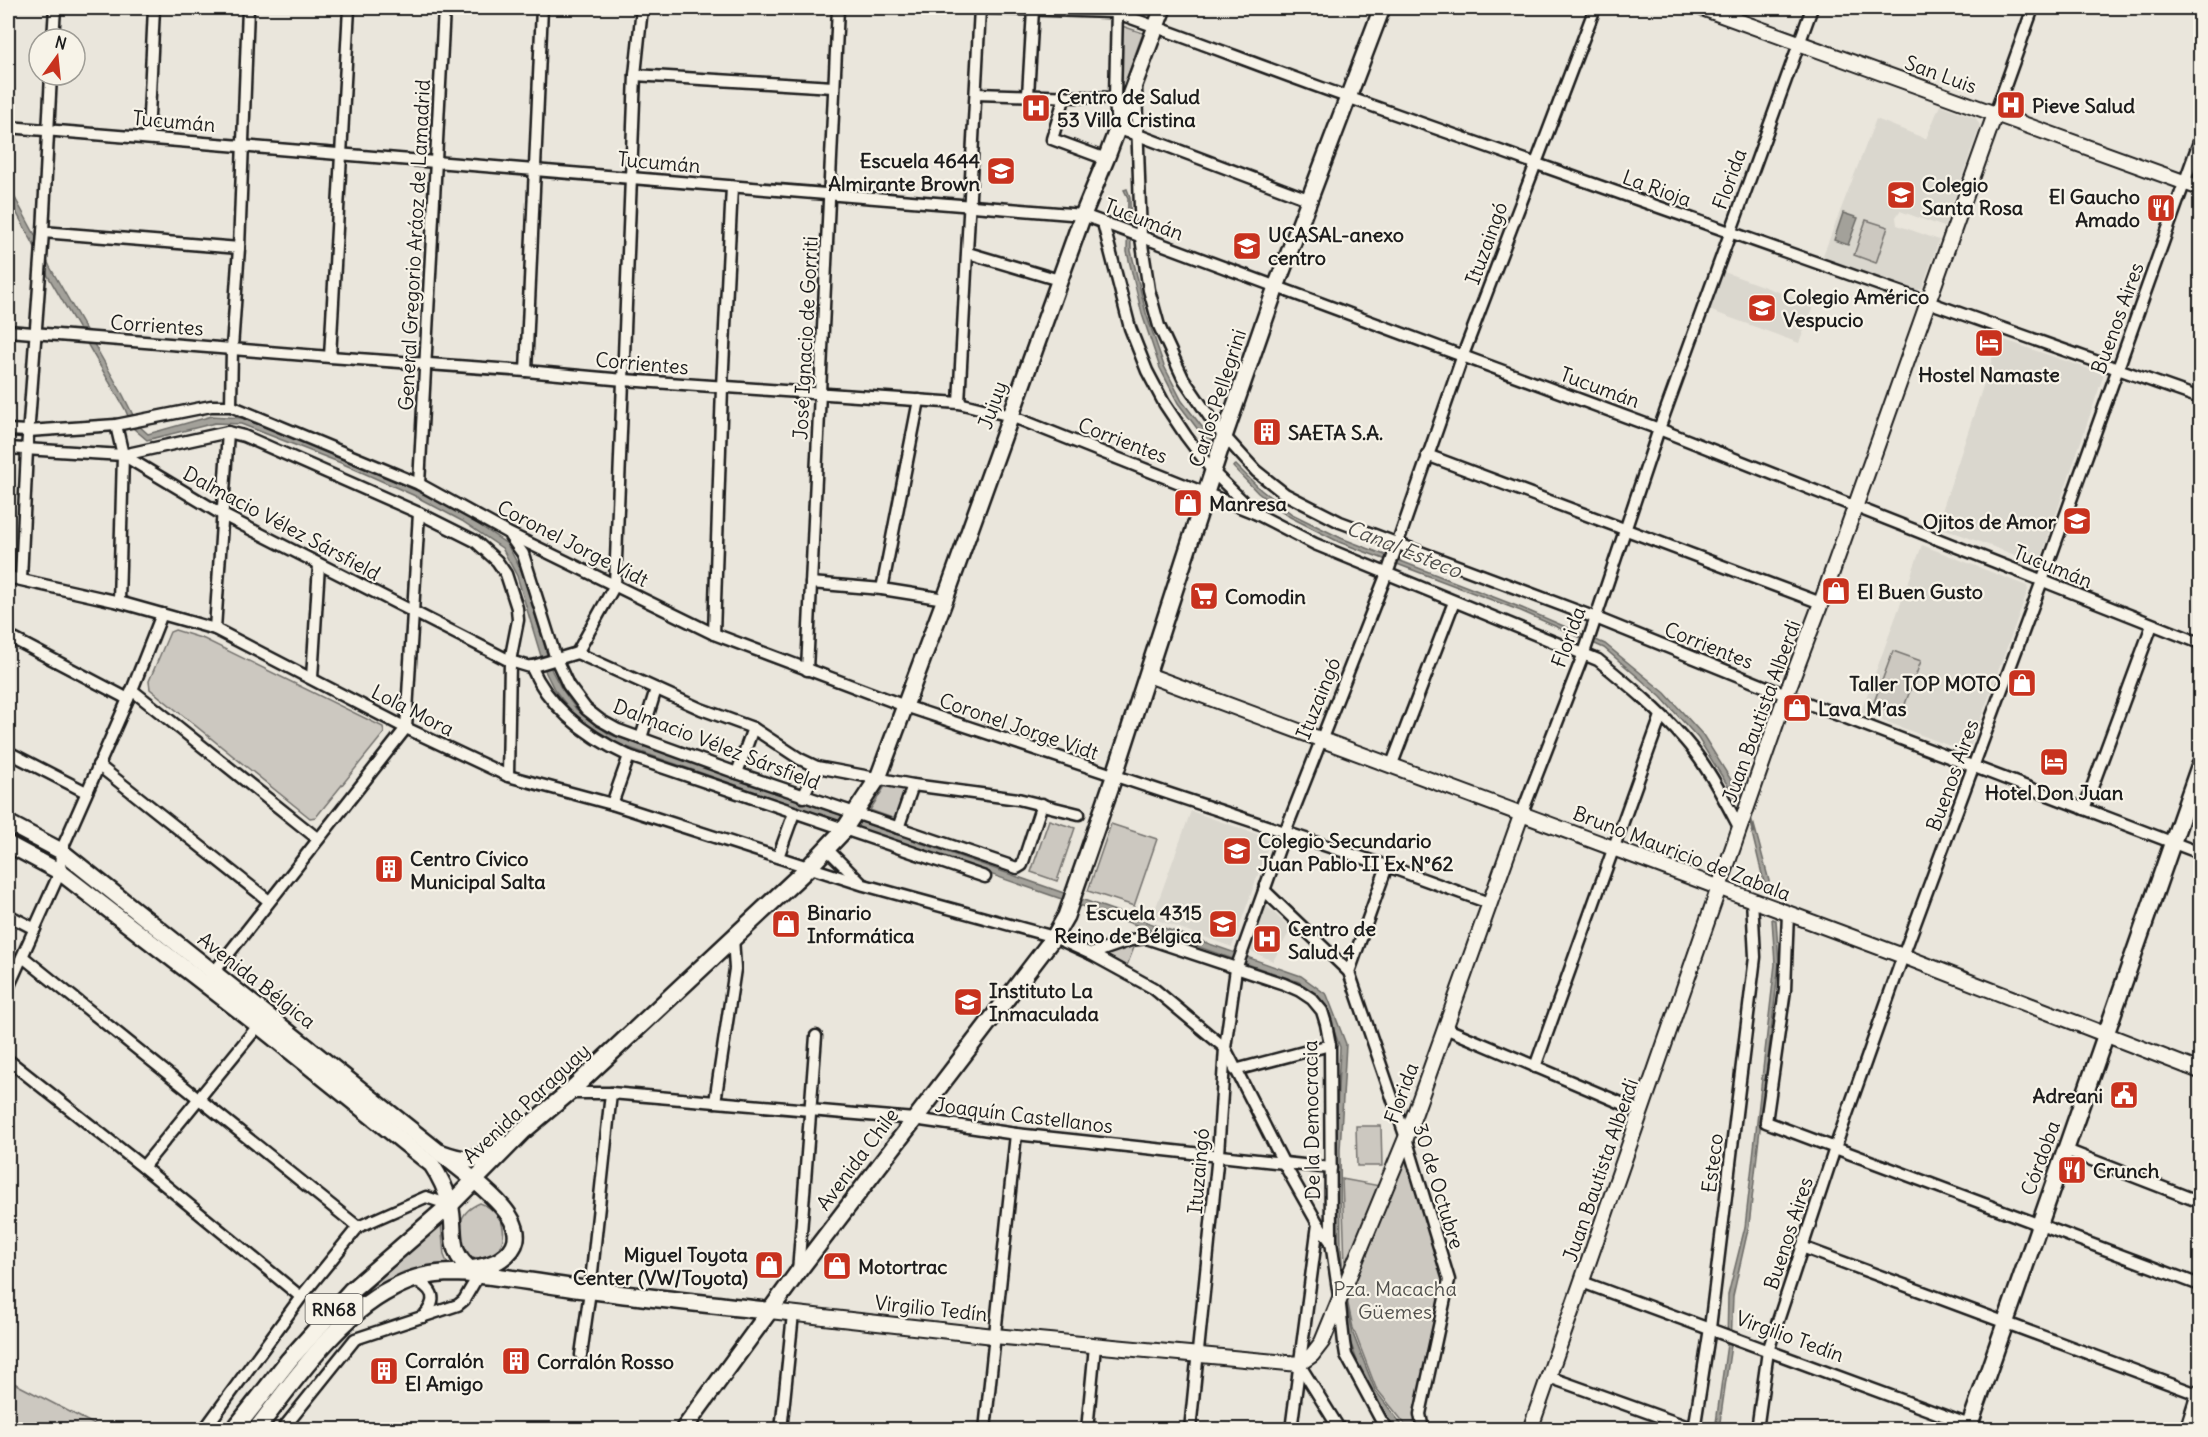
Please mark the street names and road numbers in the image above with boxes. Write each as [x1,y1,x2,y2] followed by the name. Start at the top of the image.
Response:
[1902,49,1980,99] street label: San Luis
[393,78,435,411] street label: General Gregorio Aráoz de Lamadrid
[132,105,216,137] street label: Tucumán
[1707,145,1751,213] street label: Florida
[617,146,701,178] street label: Tucumán
[1619,164,1695,212] street label: La Rioja
[1101,192,1187,246] street label: Tucumán
[1460,198,1512,288] street label: Ituzaingó
[787,236,823,440] street label: José Ignacio de Gorriti
[2085,259,2149,377] street label: Buenos Aires
[109,309,205,341] street label: Corrientes
[1183,326,1251,470] street label: Carlos Pellegrini
[594,346,690,380] street label: Corrientes
[1557,361,1643,413] street label: Tucumán
[972,378,1012,432] street label: Jujuy
[1075,412,1171,468] street label: Corrientes
[179,460,385,586] street label: Dalmacio Vélez Sársfield
[493,494,653,592] street label: Coronel Jorge Vidt
[2010,539,2096,593] street label: Tucumán
[1546,603,1590,671] street label: Florida
[1661,616,1757,674] street label: Corrientes
[1716,616,1806,806] street label: Juan Bautista Alberdi
[1290,653,1346,743] street label: Ituzaingó
[368,679,458,741] street label: Lola Mora
[936,687,1102,765] street label: Coronel Jorge Vidt
[610,693,824,795] street label: Dalmacio Vélez Sársfield
[1920,716,1984,834] street label: Buenos Aires
[1570,800,1794,906] street label: Bruno Mauricio de Zabala
[193,926,321,1034] street label: Avenida Bélgica
[457,1038,595,1168] street label: Avenida Paraguay
[1297,1040,1325,1200] street label: De la Democracia
[1379,1059,1423,1127] street label: Florida
[1557,1075,1643,1265] street label: Juan Bautista Alberdi
[933,1092,1115,1138] street label: Joaquín Castellanos
[810,1103,904,1215] street label: Avenida Chile
[2015,1117,2065,1199] street label: Córdoba
[1408,1120,1470,1252] street label: 30 de Octubre
[1182,1127,1214,1215] street label: Ituzaingó
[1696,1132,1728,1194] street label: Esteco
[1758,1174,1818,1292] street label: Buenos Aires
[873,1290,989,1326] street label: Virgilio Tedín
[306,1294,362,1324] road number: RN68
[1733,1305,1847,1367] street label: Virgilio Tedín

